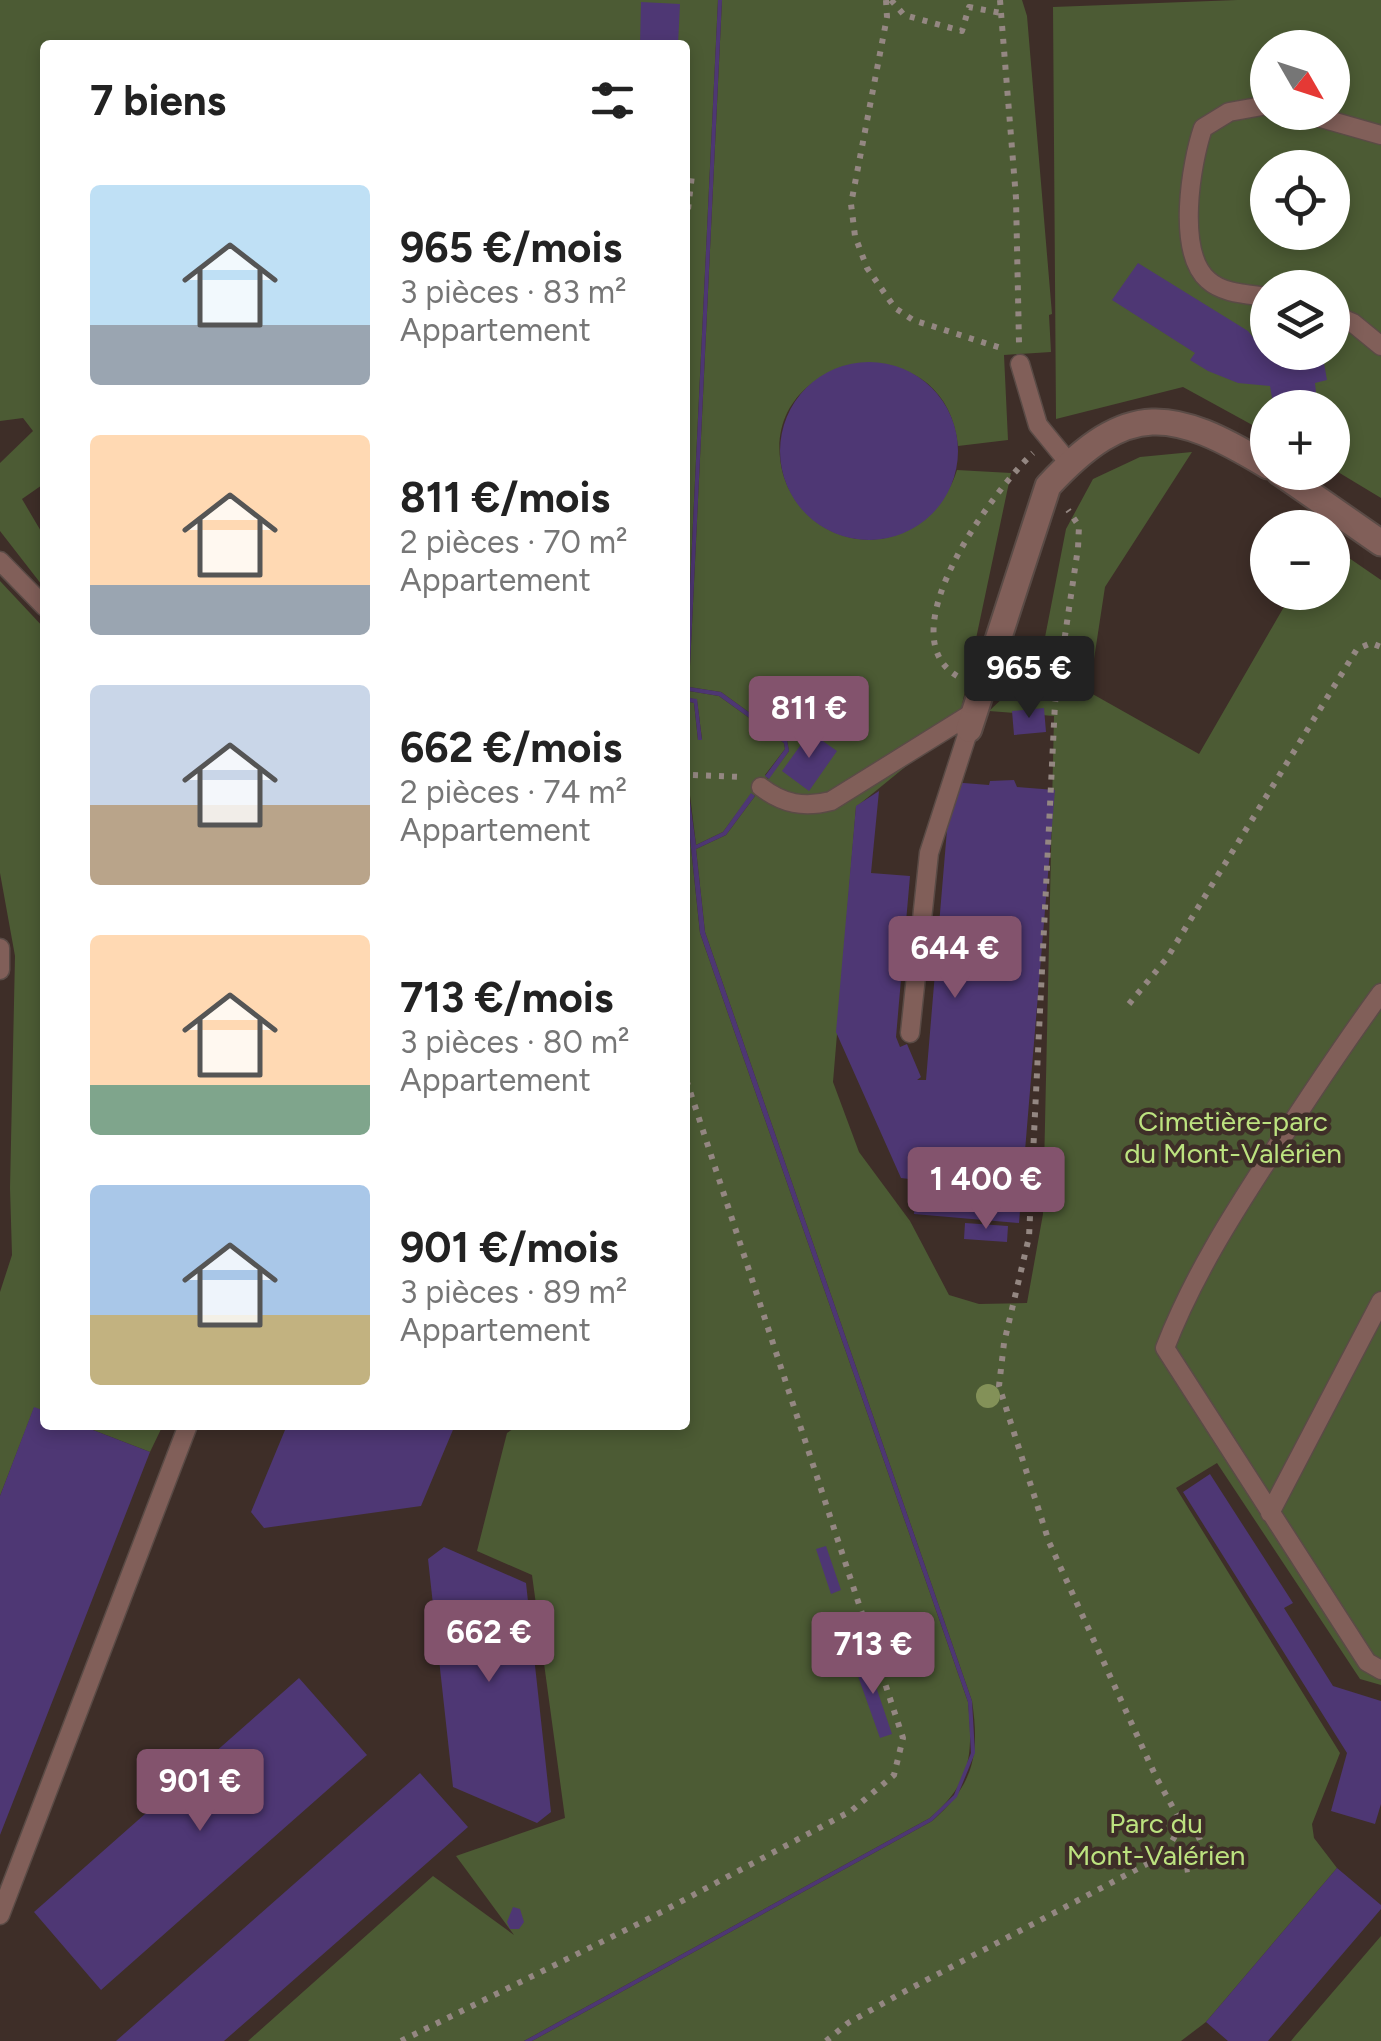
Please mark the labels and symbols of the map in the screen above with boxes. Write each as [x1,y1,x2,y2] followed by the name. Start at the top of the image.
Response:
[1250,30,1350,130] north arrow
[959,636,1099,721] pin: 965 €
[739,676,879,761] pin: 811 €
[885,916,1025,1001] pin: 644 €
[1124,1104,1342,1170] park label: Cimetière-parc du Mont-Valérien
[894,1147,1078,1232] pin: 1 400 €
[419,1600,559,1685] pin: 662 €
[803,1612,943,1697] pin: 713 €
[130,1749,270,1834] pin: 901 €
[1067,1806,1245,1872] park label: Parc du Mont-Valérien

